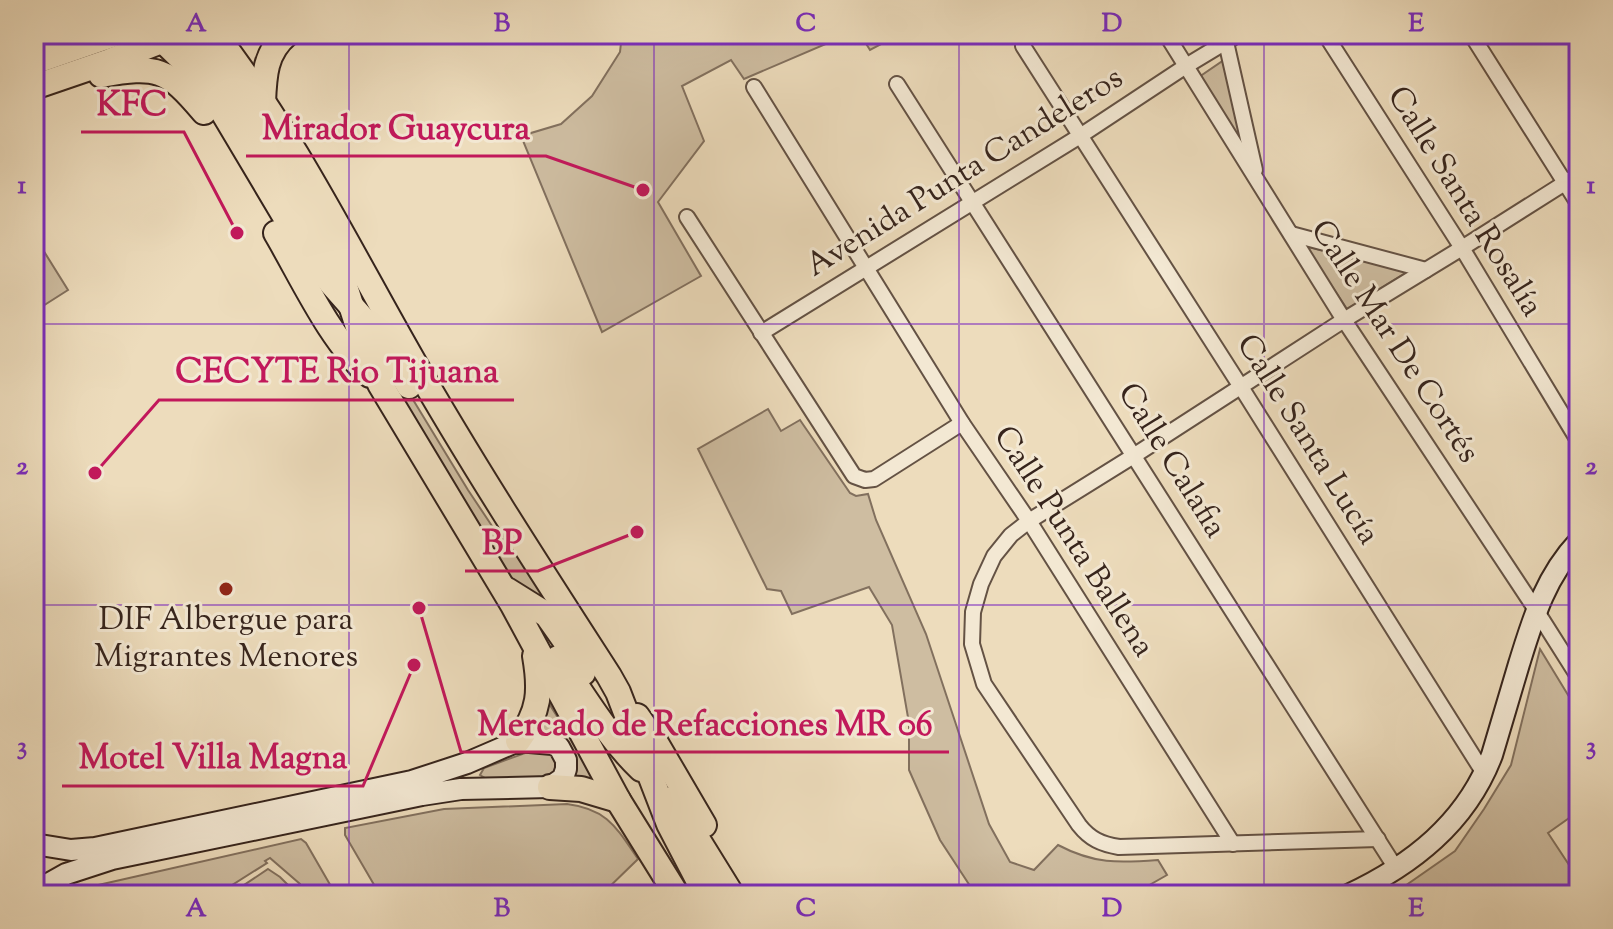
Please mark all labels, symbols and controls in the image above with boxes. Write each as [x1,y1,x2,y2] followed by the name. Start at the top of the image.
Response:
[185,6,207,43] text: A
[494,6,511,43] text: B
[796,6,816,43] text: C
[1102,6,1122,43] text: D
[1408,6,1424,43] text: E
[797,56,1133,290] street label: Avenida Punta Candeleros
[81,74,184,132] callout: KFC
[1375,78,1554,326] street label: Calle Santa Rosalía
[97,82,167,131] text: KFC
[246,98,546,156] callout: Mirador Guaycura
[262,106,531,155] text: Mirador Guaycura
[18,168,27,205] text: 1
[1587,168,1596,205] text: 1
[1298,211,1490,473] street label: Calle Mar De Cortés
[1224,326,1390,554] street label: Calle Santa Lucía
[159,342,514,400] callout: CECYTE Rio Tijuana
[175,349,499,398] text: CECYTE Rio Tijuana
[1105,374,1237,548] street label: Calle Calafia
[981,417,1165,667] street label: Calle Punta Ballena
[16,449,29,486] text: 2
[1585,449,1598,486] text: 2
[465,513,538,571] callout: BP
[482,521,522,570] text: BP
[217,580,235,598] marker: DIF Albergue para Migrantes Menores
[94,598,358,681] place label: DIF Albergue para Migrantes Menores
[461,694,949,752] callout: Mercado de Refacciones MR 06
[477,702,933,751] text: Mercado de Refacciones MR 06
[62,728,363,786] callout: Motel Villa Magna
[17,729,27,766] text: 3
[1586,729,1596,766] text: 3
[79,735,348,784] text: Motel Villa Magna
[185,891,207,928] text: A
[494,891,511,928] text: B
[796,891,816,928] text: C
[1102,891,1122,928] text: D
[1408,891,1424,928] text: E

